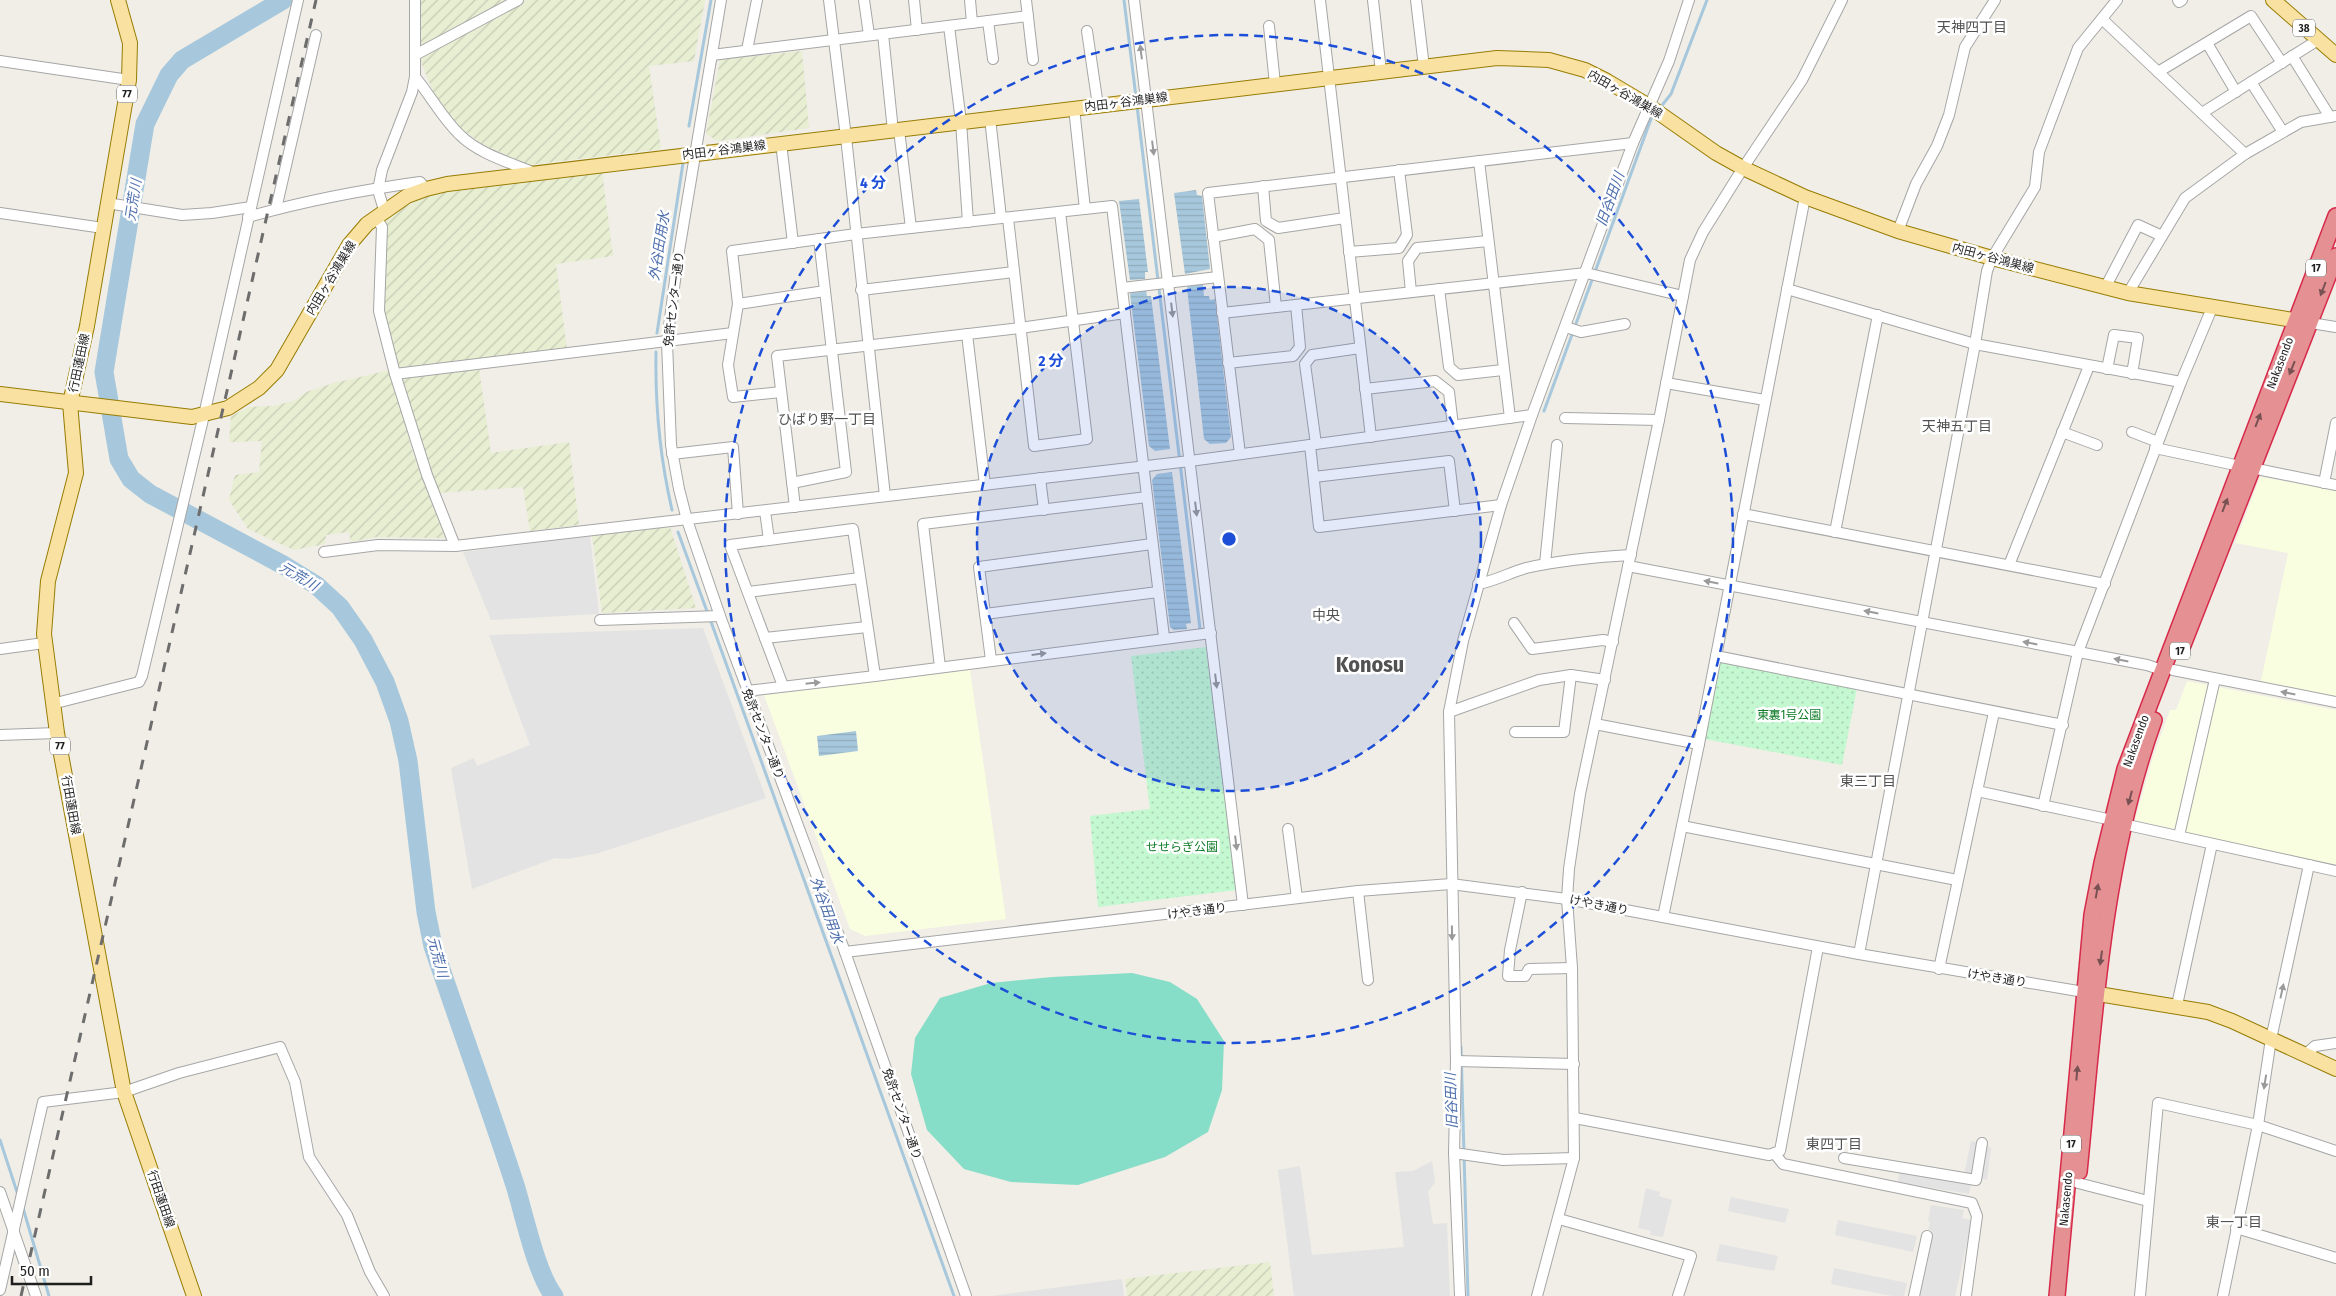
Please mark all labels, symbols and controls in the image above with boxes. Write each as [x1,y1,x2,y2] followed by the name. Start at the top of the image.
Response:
[1937,19,2007,36] district label: 天神四丁目
[2293,19,2315,36] road number: 38
[1137,43,1145,59] one-way arrow
[1585,67,1665,121] street label: 内田ヶ谷鴻巣線
[117,86,137,102] road number: 77
[1083,90,1169,114] street label: 内田ヶ谷鴻巣線
[681,138,767,162] street label: 内田ヶ谷鴻巣線
[1149,141,1157,157] one-way arrow
[1593,168,1629,228] water label: 旧谷田川
[860,174,886,192] text: 4 分
[122,176,145,222] water label: 元荒川
[646,208,674,282] water label: 外谷田用水
[303,238,359,318] street label: 内田ヶ谷鴻巣線
[1951,240,2035,276] street label: 内田ヶ谷鴻巣線
[661,250,687,348] street label: 免許センター通り
[2306,260,2326,276] road number: 17
[2319,282,2327,297] one-way arrow
[1168,302,1176,318] one-way arrow
[66,332,92,394] street label: 行田蓮田線
[2264,335,2296,391] street label: Nakasendo
[1037,352,1064,370] text: 2 分
[2288,361,2296,375] one-way arrow
[778,411,876,428] district label: ひばり野一丁目
[2254,413,2262,428] one-way arrow
[1922,418,1992,435] district label: 天神五丁目
[2222,498,2229,513] one-way arrow
[1192,502,1200,518] one-way arrow
[1220,530,1238,548] centre of rings
[276,558,323,596] water label: 元荒川
[1703,578,1719,586] one-way arrow
[1312,607,1340,624] district label: 中央
[1862,608,1878,616] one-way arrow
[2022,638,2038,646] one-way arrow
[2170,642,2190,659] road number: 17
[1032,650,1048,658] one-way arrow
[1336,651,1404,678] district label: Konosu
[2112,655,2128,663] one-way arrow
[1212,674,1220,690] one-way arrow
[805,679,821,687] one-way arrow
[739,687,787,781] street label: 免許センター通り
[2281,689,2296,697] one-way arrow
[1757,708,1821,722] park label: 東裏1号公園
[2120,713,2152,769] street label: Nakasendo
[50,738,70,754] road number: 77
[1840,773,1896,790] district label: 東三丁目
[59,774,83,836] street label: 行田蓮田線
[2126,791,2134,806] one-way arrow
[1232,835,1240,851] one-way arrow
[1146,840,1218,854] park label: せせらぎ公園
[807,874,847,948] water label: 外谷田用水
[2093,883,2101,899] one-way arrow
[1568,892,1630,918] street label: けやき通り
[1166,900,1228,922] street label: けやき通り
[1449,925,1457,941] one-way arrow
[424,935,452,982] water label: 元荒川
[2097,950,2105,966] one-way arrow
[1966,966,2028,990] street label: けやき通り
[2278,983,2286,999] one-way arrow
[2073,1065,2081,1081] one-way arrow
[880,1066,924,1162] street label: 免許センター通り
[1442,1071,1461,1129] water label: 旧谷田川
[2260,1074,2268,1090] one-way arrow
[1806,1136,1862,1153] district label: 東四丁目
[2061,1136,2081,1152] road number: 17
[145,1168,177,1230] street label: 行田蓮田線
[2057,1171,2075,1227] street label: Nakasendo
[2206,1214,2262,1231] district label: 東一丁目
[12,1254,91,1286] scale bar
[20,1262,50,1280] text: 50 m

